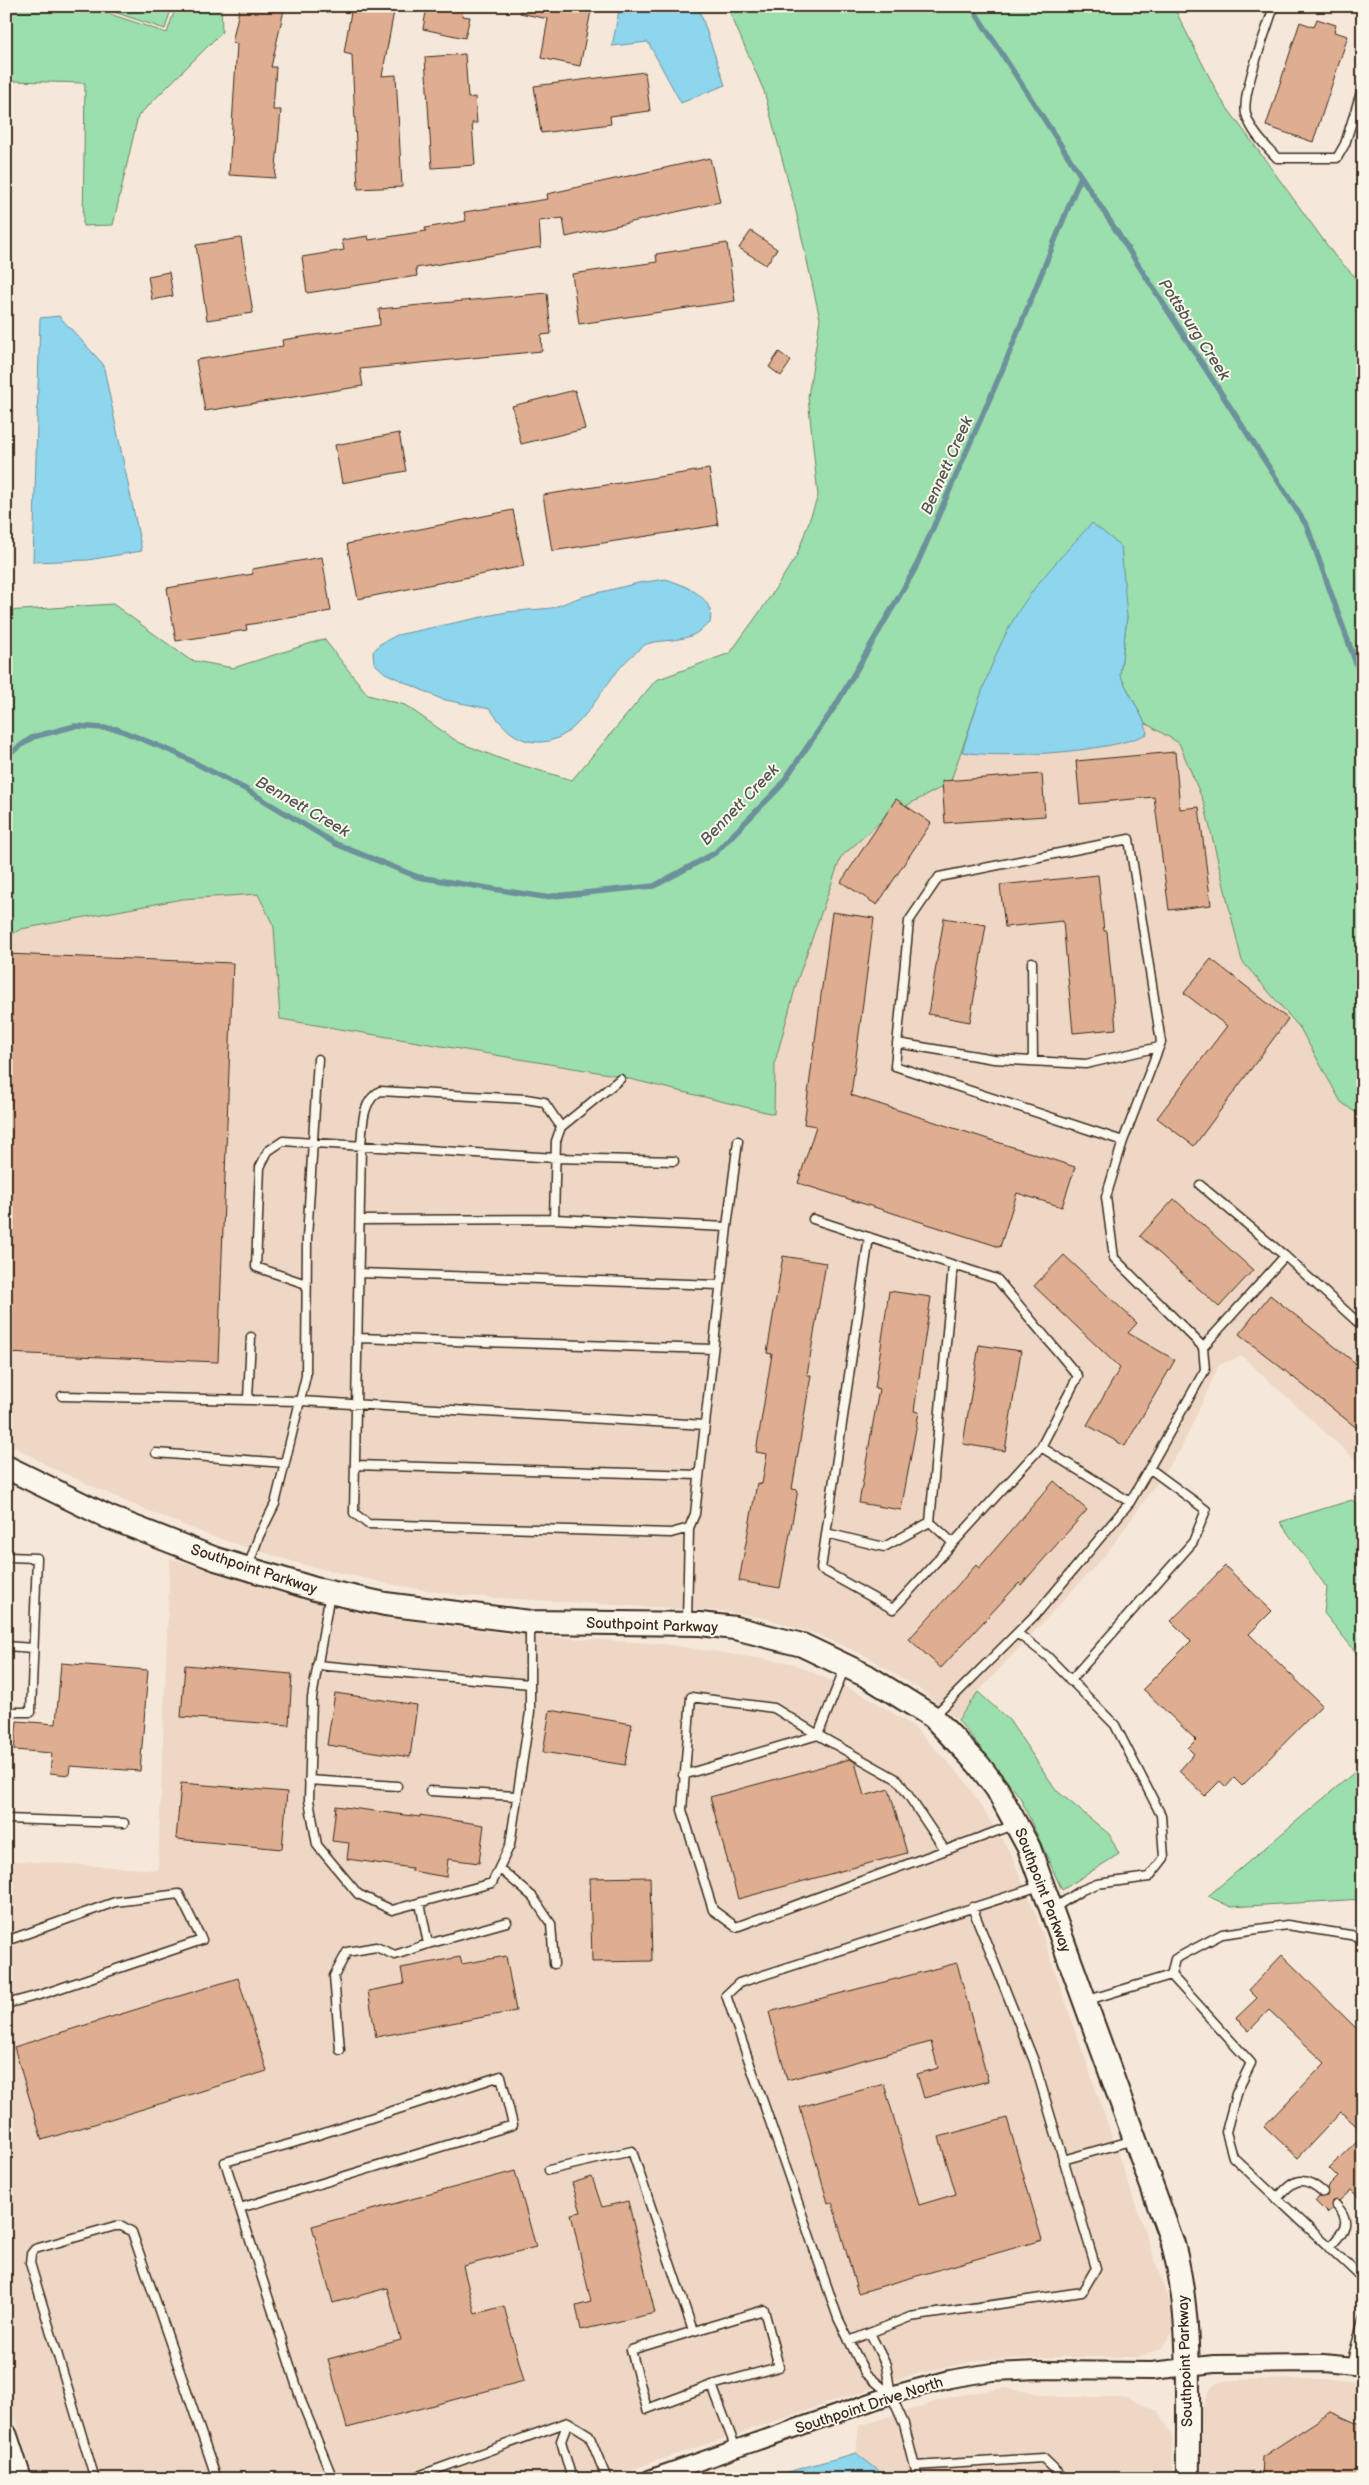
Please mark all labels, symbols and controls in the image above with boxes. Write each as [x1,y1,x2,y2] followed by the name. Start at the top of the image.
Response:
[1154,276,1234,385] water label: Pottsburg Creek
[917,413,978,517] water label: Bennett Creek
[697,760,784,849] water label: Bennett Creek
[252,773,353,842] water label: Bennett Creek
[188,1540,320,1599] street label: Southpoint Parkway
[586,1614,718,1637] street label: Southpoint Parkway
[1010,1825,1075,1955] street label: Southpoint Parkway
[1174,2295,1197,2427] street label: Southpoint Parkway
[793,2373,945,2438] street label: Southpoint Drive North

